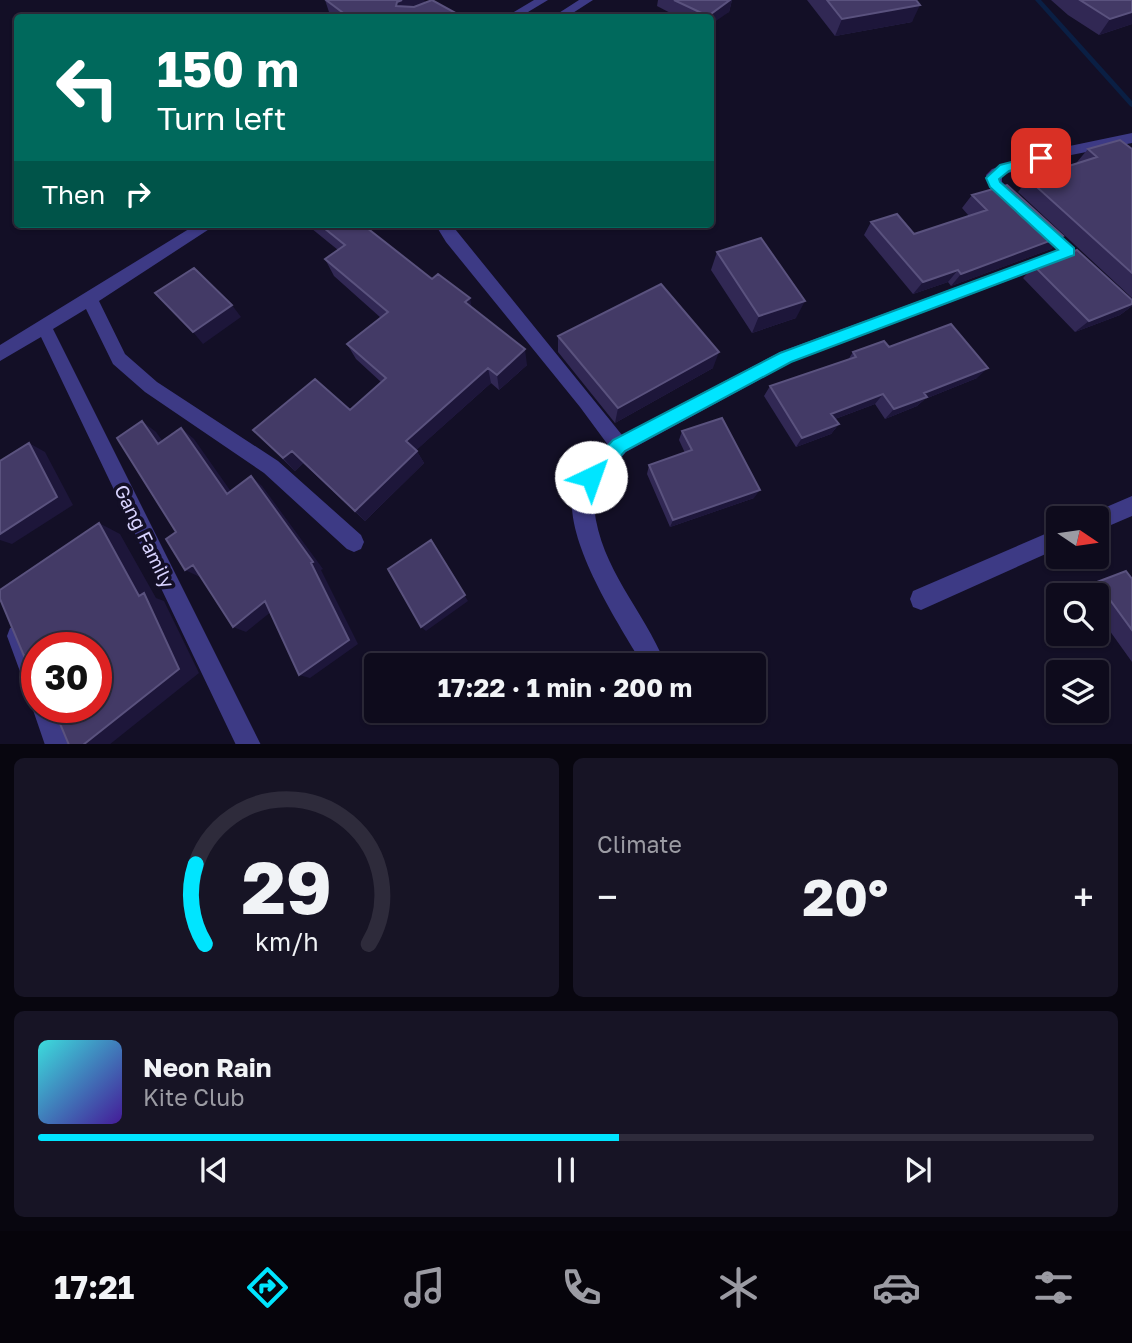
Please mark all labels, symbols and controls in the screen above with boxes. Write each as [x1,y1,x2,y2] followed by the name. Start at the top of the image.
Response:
[157,39,299,98] text: 150 m
[42,42,133,133] icon: left
[157,99,286,137] text: Turn left
[1011,128,1071,188] pin
[1022,139,1060,177] icon: arrive
[119,175,157,213] icon: right
[42,179,105,210] text: Then
[554,440,628,514] position arrow
[110,481,180,592] street label: Gang Family
[1046,506,1110,569] north arrow
[1046,506,1109,723] map controls
[1046,583,1109,646] button: search
[21,632,112,723] speed limit sign: 30
[1046,660,1109,723] button: layers
[438,672,692,703] text: 17:22 · 1 min · 200 m
[597,830,682,858] text: Climate
[241,843,332,930] text: 29
[803,865,888,927] text: 20°
[597,874,618,919] text: −
[1073,874,1094,919] text: +
[255,925,318,956] text: km/h
[143,1052,272,1083] text: Neon Rain
[143,1083,244,1111] text: Kite Club
[195,1151,233,1189] icon: previous
[547,1151,585,1189] icon: pause
[899,1151,937,1189] icon: next
[243,1263,292,1312] icon: directions
[400,1263,449,1312] icon: music
[557,1263,606,1312] icon: phone
[714,1263,763,1312] icon: climate
[872,1263,921,1312] icon: car
[1029,1263,1078,1312] icon: filters
[54,1268,134,1306] text: 17:21

